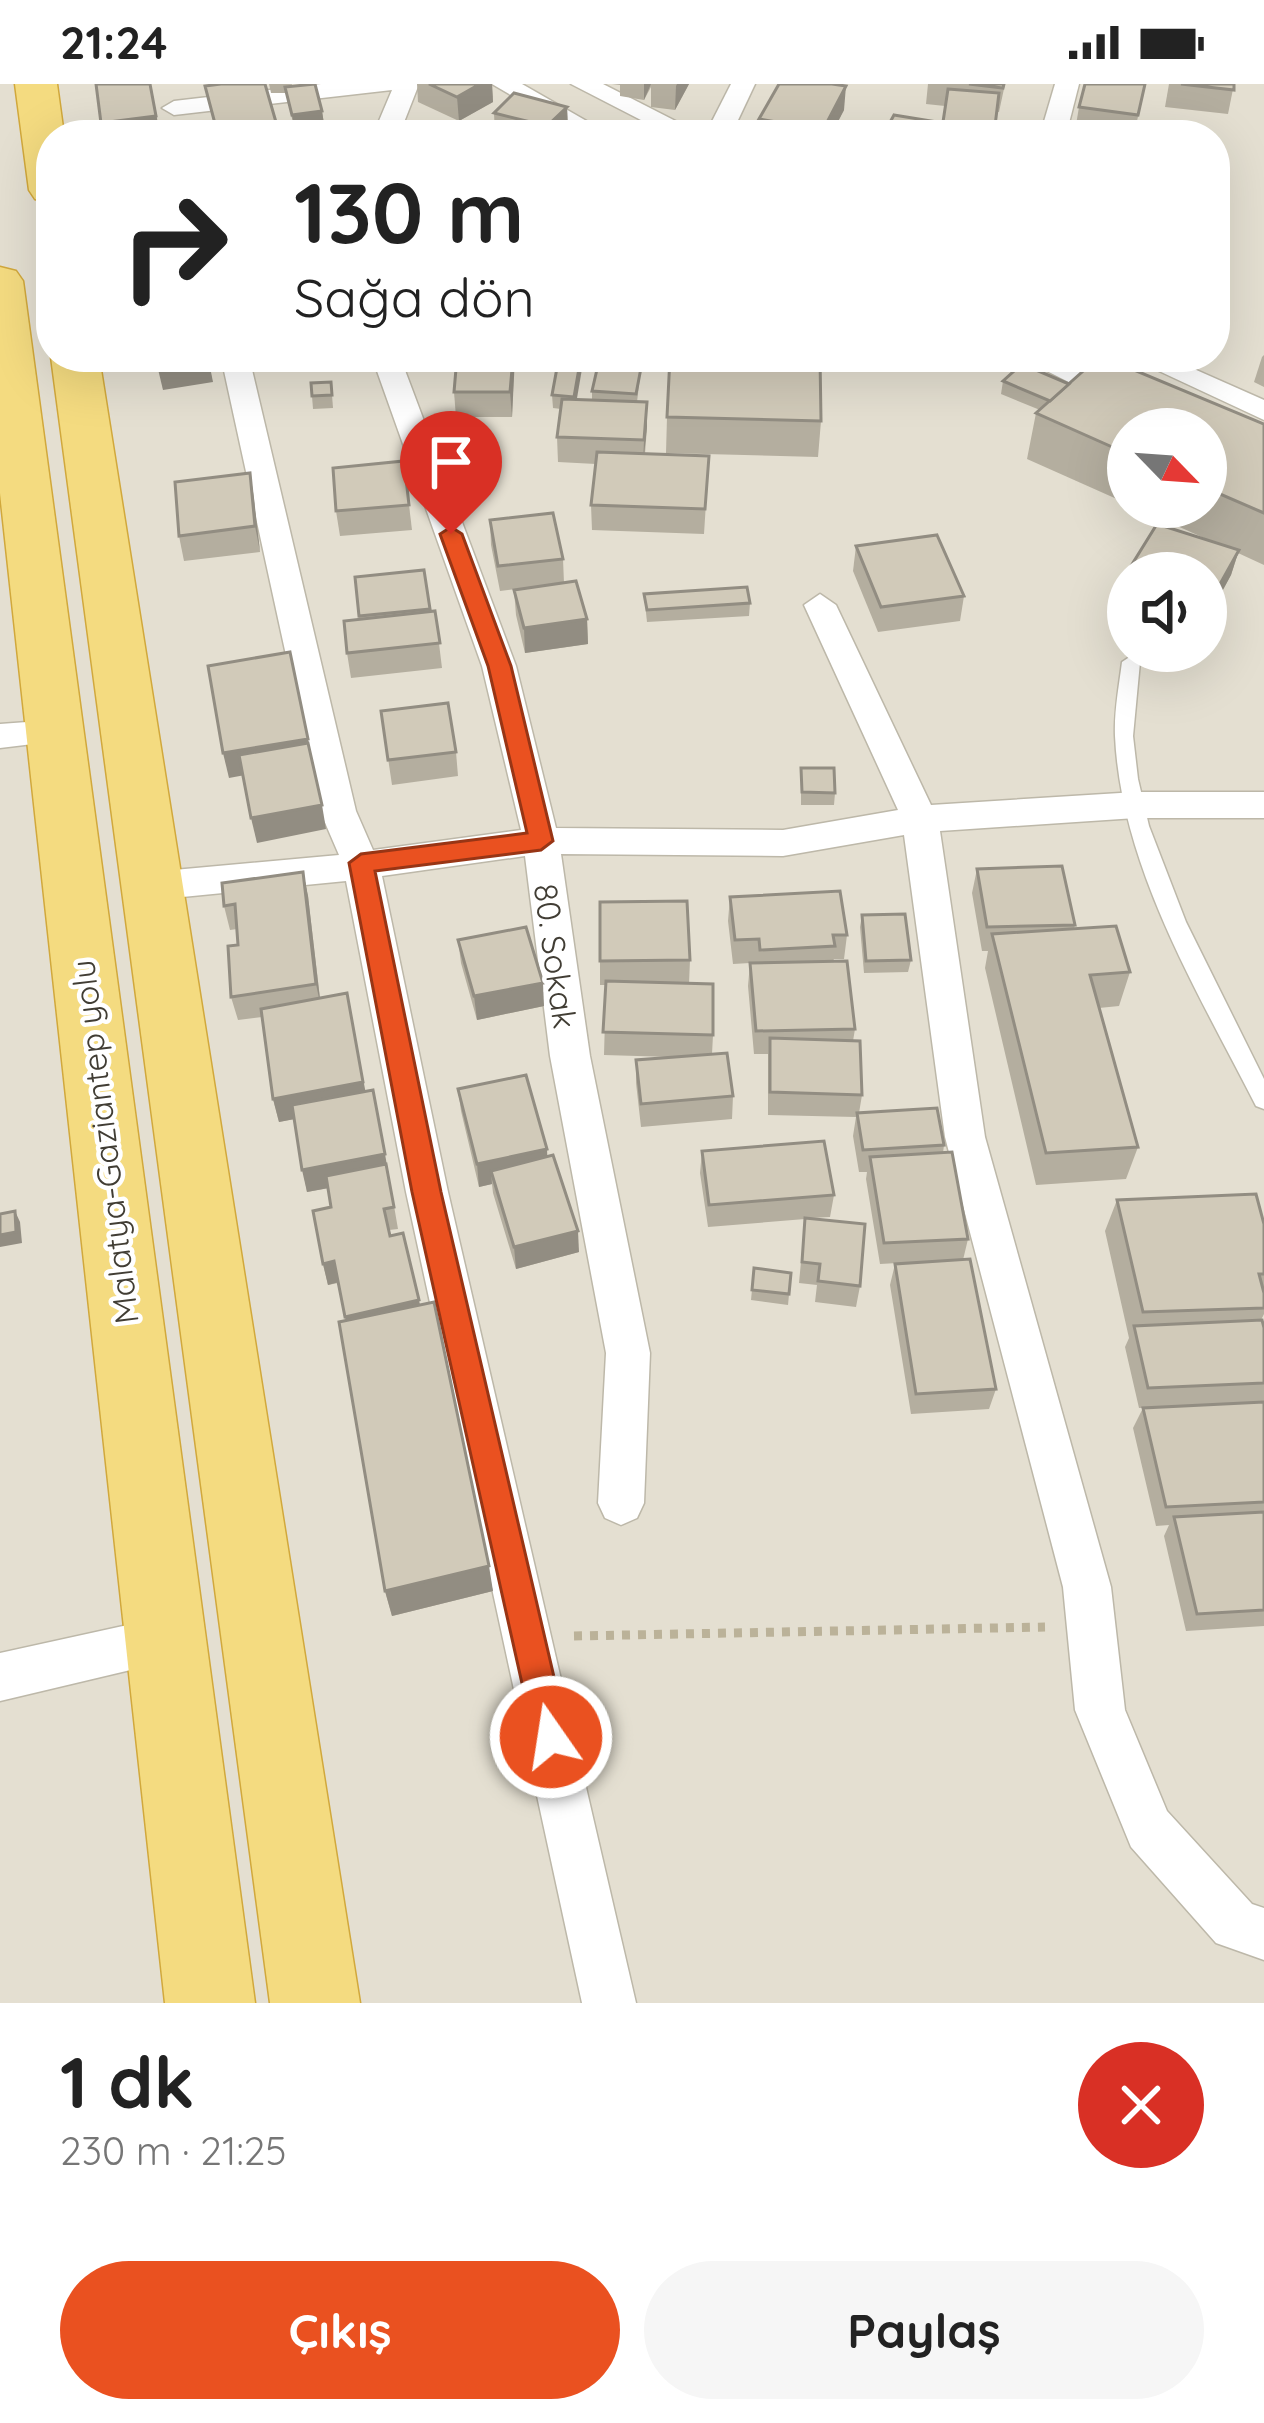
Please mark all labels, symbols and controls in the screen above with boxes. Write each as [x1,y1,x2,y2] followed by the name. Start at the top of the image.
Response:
[60,14,167,70] text: 21:24
[294,159,524,264] text: 130 m
[96,168,252,324] icon: right
[294,263,535,331] text: Sağa dön
[1107,408,1227,528] north arrow
[1107,408,1227,672] map controls
[400,411,502,534] pin
[418,429,484,495] icon: arrive
[1107,552,1227,672] button: sound
[526,881,586,1031] street label: 80. Sokak
[61,958,147,1326] street label: Malatya-Gaziantep yolu
[488,1674,614,1800] position arrow
[60,2036,194,2126] text: 1 dk
[1078,2042,1204,2168] button: close
[60,2126,287,2175] text: 230 m · 21:25
[60,2261,620,2399] button: Çıkış
[644,2261,1204,2399] button: Paylaş

